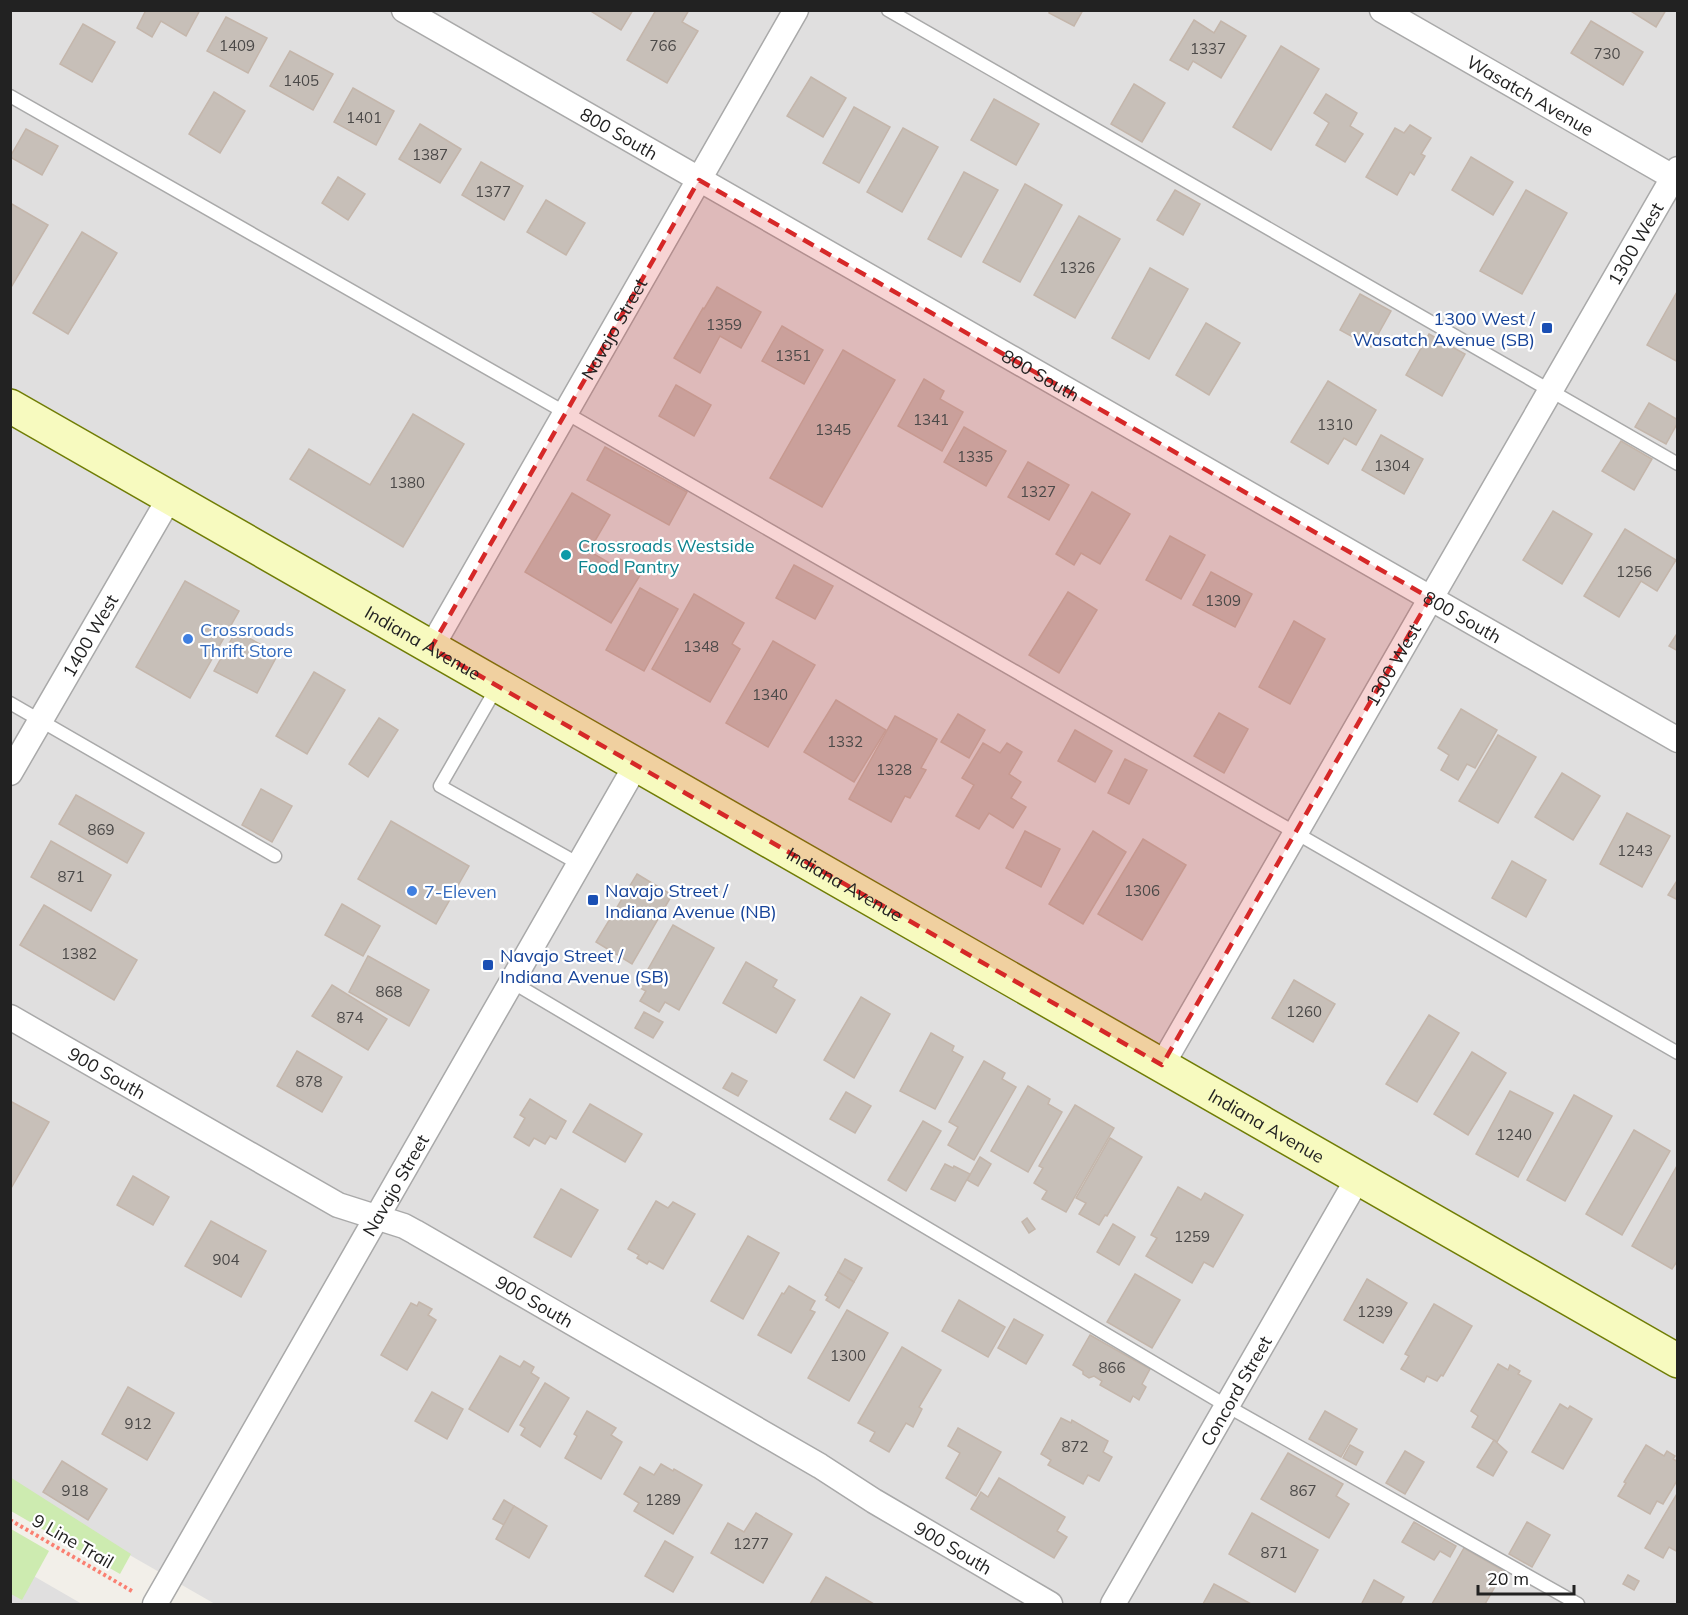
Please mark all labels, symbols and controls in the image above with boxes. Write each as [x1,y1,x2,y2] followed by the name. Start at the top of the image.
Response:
[219,36,255,55] house number: 1409
[649,36,677,55] house number: 766
[1190,39,1226,58] house number: 1337
[1593,44,1621,63] house number: 730
[1463,50,1598,141] street label: Wasatch Avenue
[283,71,319,90] house number: 1405
[576,102,662,165] street label: 800 South
[346,108,382,127] house number: 1401
[412,145,448,164] house number: 1387
[475,182,511,201] house number: 1377
[1602,198,1668,289] street label: 1300 West
[1059,258,1095,277] house number: 1326
[576,274,652,384] street label: Navajo Street
[1353,307,1536,351] place label: 1300 West / Wasatch Avenue (SB)
[706,315,742,334] house number: 1359
[1540,321,1554,335] marker: 1300 West / Wasatch Avenue (SB)
[998,344,1084,406] street label: 800 South
[775,346,811,365] house number: 1351
[913,410,949,429] house number: 1341
[1317,415,1353,434] house number: 1310
[815,420,851,439] house number: 1345
[957,447,993,466] house number: 1335
[1374,456,1410,475] house number: 1304
[389,473,425,492] house number: 1380
[1020,482,1056,501] house number: 1327
[578,534,754,578] place label: Crossroads Westside Food Pantry
[559,548,573,562] marker: Crossroads Westside Food Pantry
[1616,562,1652,581] house number: 1256
[1420,585,1506,648] street label: 800 South
[57,590,123,681] street label: 1400 West
[1205,591,1241,610] house number: 1309
[361,600,485,685] street label: Indiana Avenue
[200,618,294,662] place label: Crossroads Thrift Store
[1360,619,1425,710] street label: 1300 West
[181,632,195,646] marker: Crossroads Thrift Store
[683,637,719,656] house number: 1348
[752,685,788,704] house number: 1340
[827,732,863,751] house number: 1332
[876,760,912,779] house number: 1328
[87,820,115,839] house number: 869
[1617,841,1653,860] house number: 1243
[783,842,907,926] street label: Indiana Avenue
[57,867,85,886] house number: 871
[605,879,777,923] place label: Navajo Street / Indiana Avenue (NB)
[424,880,497,903] place label: 7-Eleven
[1124,881,1160,900] house number: 1306
[405,884,419,898] marker: 7-Eleven
[586,893,600,907] marker: Navajo Street / Indiana Avenue (NB)
[61,944,97,963] house number: 1382
[500,944,669,988] place label: Navajo Street / Indiana Avenue (SB)
[481,958,495,972] marker: Navajo Street / Indiana Avenue (SB)
[375,982,403,1001] house number: 868
[1286,1002,1322,1021] house number: 1260
[336,1008,364,1027] house number: 874
[64,1041,150,1104] street label: 900 South
[295,1072,323,1091] house number: 878
[1204,1083,1329,1168] street label: Indiana Avenue
[1496,1125,1532,1144] house number: 1240
[357,1130,433,1240] street label: Navajo Street
[1174,1227,1210,1246] house number: 1259
[212,1250,240,1269] house number: 904
[492,1270,578,1333] street label: 900 South
[1357,1302,1393,1321] house number: 1239
[1195,1332,1276,1450] street label: Concord Street
[830,1346,866,1365] house number: 1300
[1098,1358,1126,1377] house number: 866
[124,1414,152,1433] house number: 912
[1061,1437,1089,1456] house number: 872
[61,1481,89,1500] house number: 918
[1289,1481,1317,1500] house number: 867
[645,1490,681,1509] house number: 1289
[28,1509,118,1573] street label: 9 Line Trail
[911,1516,996,1579] street label: 900 South
[733,1534,769,1553] house number: 1277
[1260,1543,1288,1562] house number: 871
[1478,1558,1574,1596] scale bar
[1487,1567,1529,1590] text: 20 m

